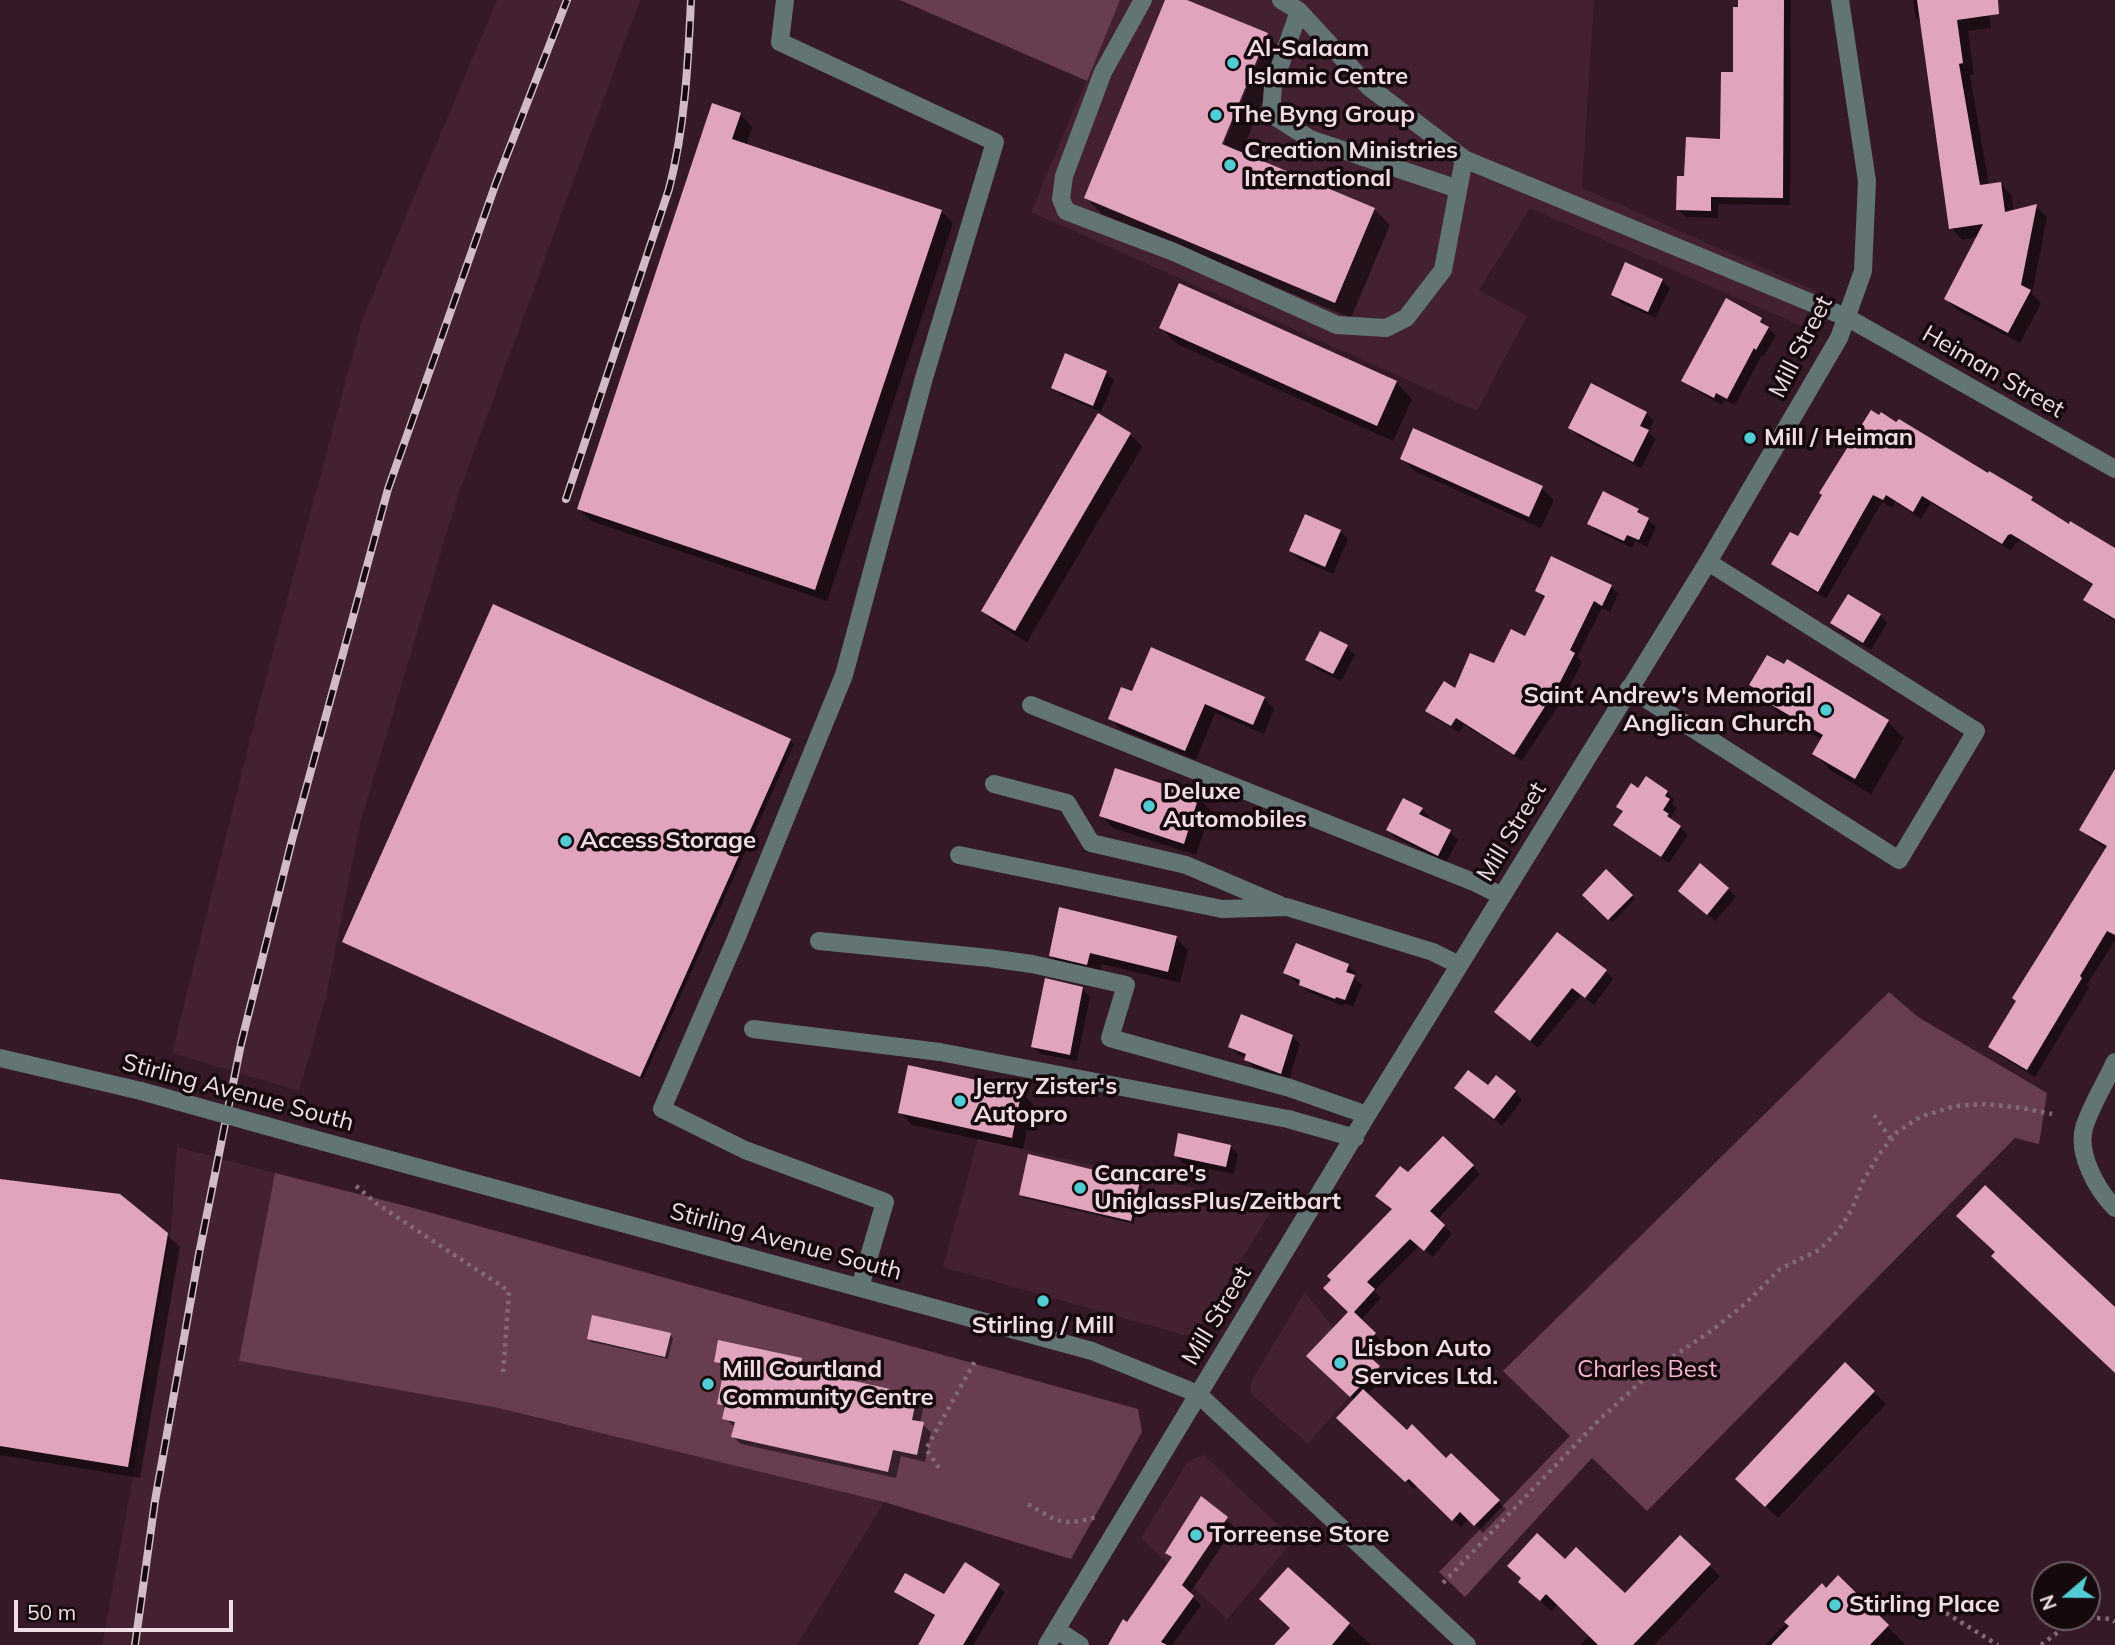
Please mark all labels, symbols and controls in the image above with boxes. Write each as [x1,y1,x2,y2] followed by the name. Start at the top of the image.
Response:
[1247,35,1408,91] place label: Al-Salaam Islamic Centre
[1225,55,1241,71] marker: Al-Salaam Islamic Centre
[1230,101,1415,129] place label: The Byng Group
[1208,107,1224,123] marker: The Byng Group
[1244,137,1458,193] place label: Creation Ministries International
[1222,157,1238,173] marker: Creation Ministries International
[1763,291,1839,403] street label: Mill Street
[1917,320,2069,424] street label: Heiman Street
[1764,424,1913,452] place label: Mill / Heiman
[1742,430,1758,446] marker: Mill / Heiman
[1523,682,1812,738] place label: Saint Andrew's Memorial Anglican Church
[1818,702,1834,718] marker: Saint Andrew's Memorial Anglican Church
[1471,777,1553,887] street label: Mill Street
[1163,778,1307,834] place label: Deluxe Automobiles
[1141,798,1157,814] marker: Deluxe Automobiles
[580,827,756,855] place label: Access Storage
[558,833,574,849] marker: Access Storage
[119,1048,357,1138] street label: Stirling Avenue South
[974,1073,1117,1129] place label: Jerry Zister's Autopro
[952,1093,968,1109] marker: Jerry Zister's Autopro
[1094,1160,1341,1216] place label: Cancare's UniglassPlus/Zeitbart
[1072,1180,1088,1196] marker: Cancare's UniglassPlus/Zeitbart
[667,1197,905,1287] street label: Stirling Avenue South
[1176,1261,1258,1371] street label: Mill Street
[1035,1293,1051,1309] marker: Stirling / Mill
[972,1312,1114,1340] place label: Stirling / Mill
[1354,1335,1498,1391] place label: Lisbon Auto Services Ltd.
[1332,1355,1348,1371] marker: Lisbon Auto Services Ltd.
[722,1356,934,1412] place label: Mill Courtland Community Centre
[1577,1356,1717,1384] park label: Charles Best
[700,1376,716,1392] marker: Mill Courtland Community Centre
[1210,1521,1389,1549] place label: Torreense Store
[1188,1527,1204,1543] marker: Torreense Store
[2031,1561,2101,1631] north arrow
[18,1586,236,1630] scale bar
[1849,1591,2000,1619] place label: Stirling Place
[2034,1592,2062,1613] text: N
[1827,1597,1843,1613] marker: Stirling Place
[27,1599,76,1625] text: 50 m

